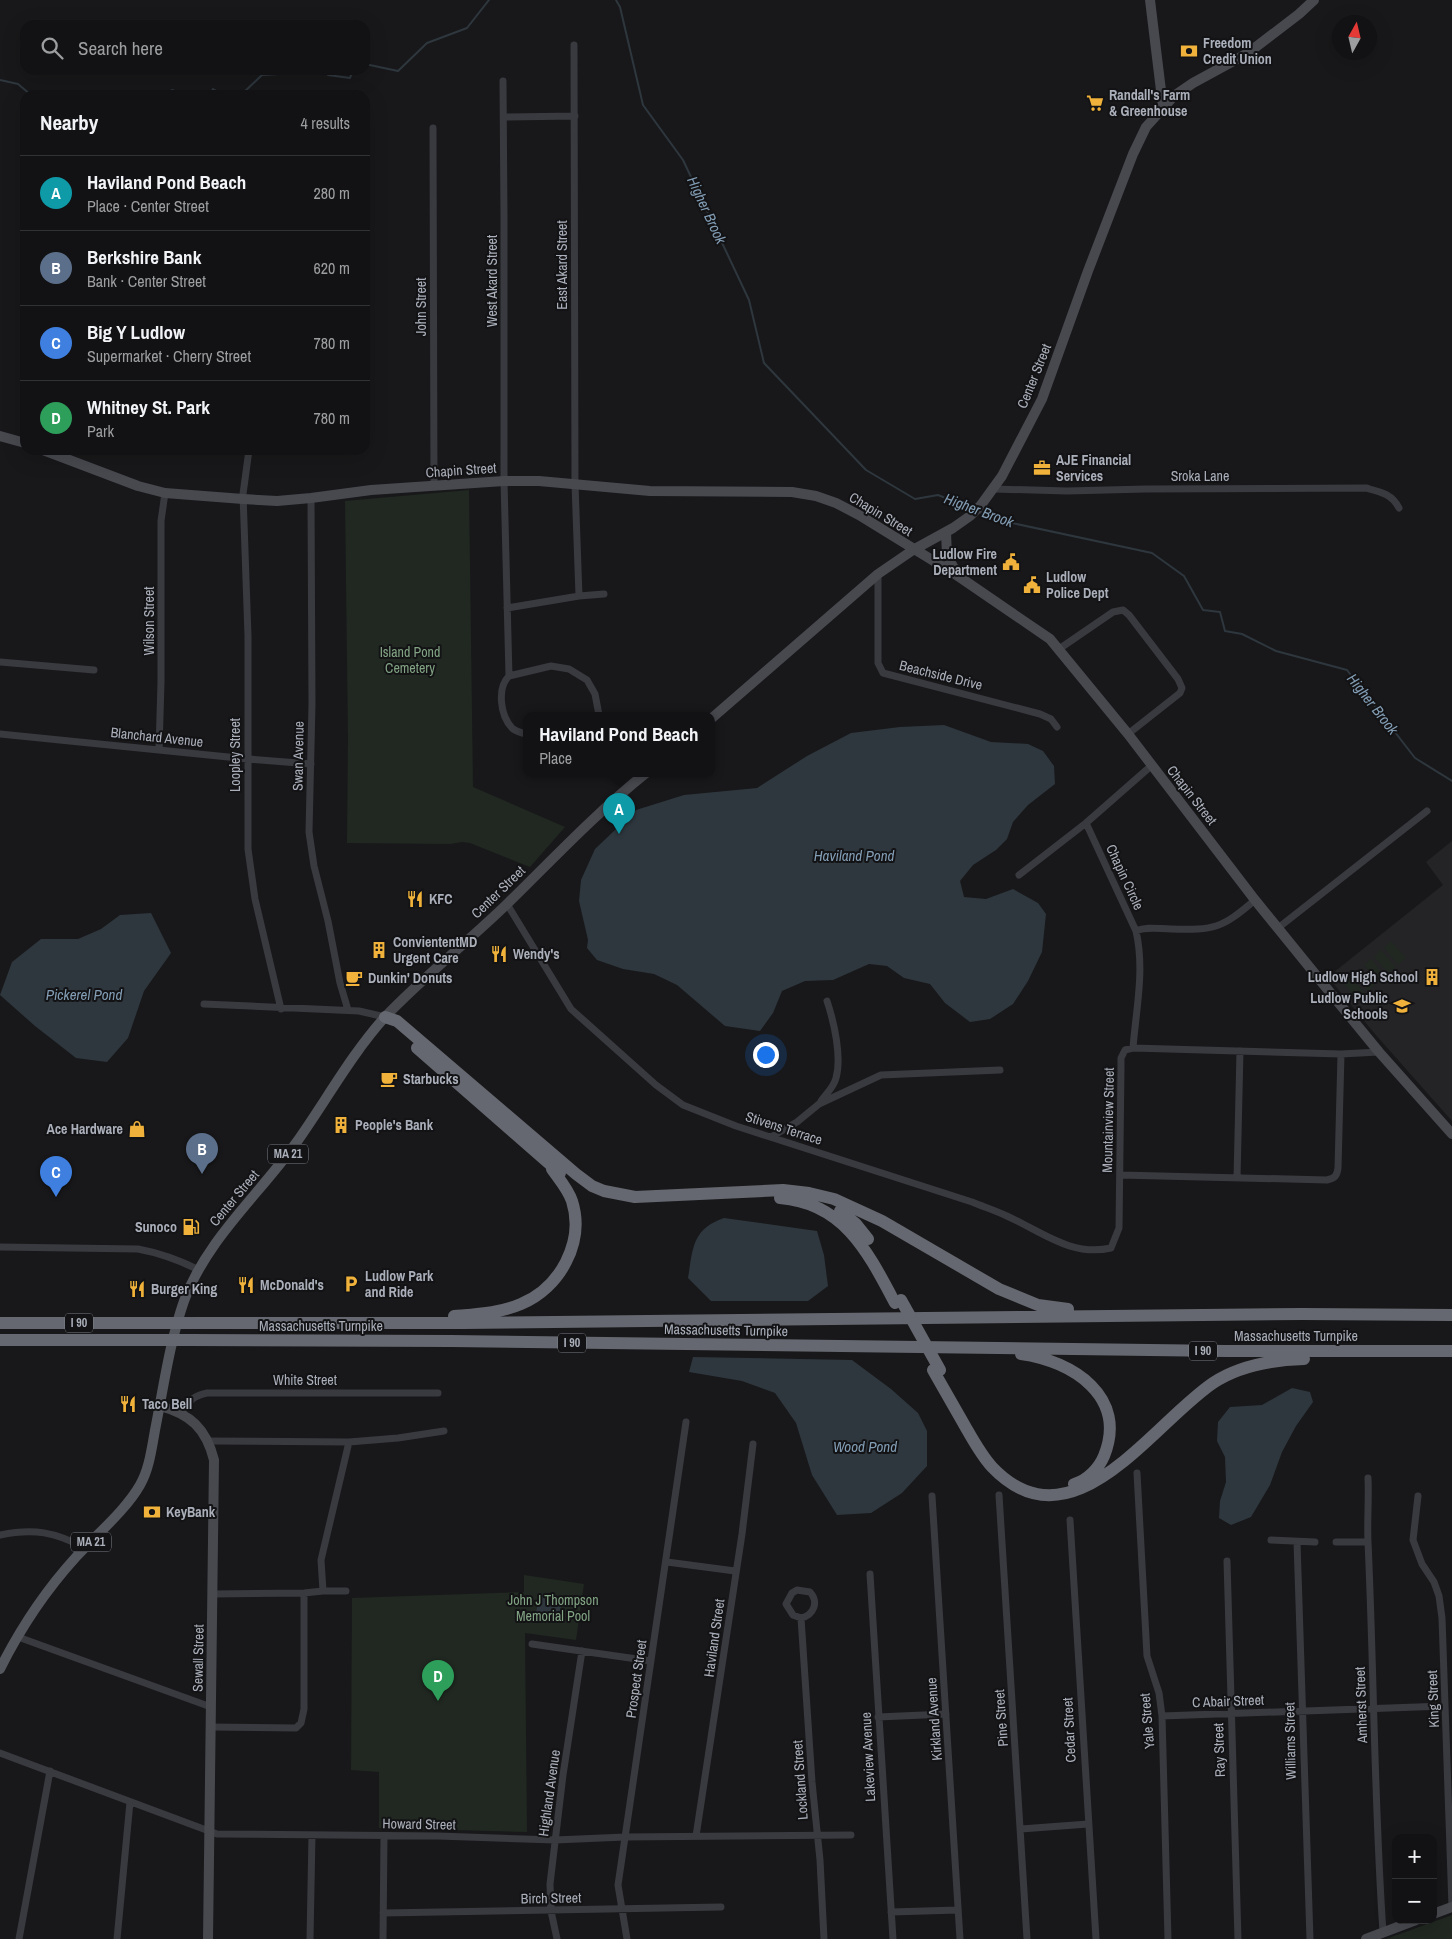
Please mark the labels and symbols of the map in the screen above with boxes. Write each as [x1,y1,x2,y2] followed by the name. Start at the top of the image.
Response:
[1332,15,1377,60] north arrow
[1203,34,1272,68] place label: Freedom Credit Union
[1179,41,1199,61] bank icon: Freedom Credit Union
[1109,86,1190,120] place label: Randall's Farm & Greenhouse
[1085,93,1105,113] supermarket icon: Randall's Farm & Greenhouse
[682,173,732,248] water label: Higher Brook
[553,220,571,310] street label: East Akard Street
[483,235,501,327] street label: West Akard Street
[412,278,430,336] street label: John Street
[1013,341,1055,411] street label: Center Street
[1056,451,1131,485] place label: AJE Financial Services
[1032,458,1052,478] office icon: AJE Financial Services
[425,459,497,481] street label: Chapin Street
[1171,467,1229,485] street label: Sroka Lane
[846,488,916,540] street label: Chapin Street
[941,488,1017,533] water label: Higher Brook
[933,545,997,579] place label: Ludlow Fire Department
[1001,552,1021,572] public building icon: Ludlow Fire Department
[1046,568,1109,602] place label: Ludlow Police Dept
[1022,575,1042,595] public building icon: Ludlow Police Dept
[140,587,158,655] street label: Wilson Street
[380,643,440,677] park label: Island Pond Cemetery
[898,656,984,694] street label: Beachside Drive
[1342,669,1404,740] water label: Higher Brook
[226,718,244,792] street label: Loopley Street
[288,721,308,791] street label: Swan Avenue
[110,723,204,751] street label: Blanchard Avenue
[1163,762,1221,828] street label: Chapin Street
[603,793,635,834] pin: A
[1102,841,1148,913] street label: Chapin Circle
[814,845,895,866] water label: Haviland Pond
[467,862,529,922] street label: Center Street
[405,889,425,909] restaurant icon: KFC
[429,890,453,908] place label: KFC
[393,933,477,967] place label: ConviententMD Urgent Care
[369,940,389,960] building icon: ConviententMD Urgent Care
[489,944,509,964] restaurant icon: Wendy's
[513,945,560,963] place label: Wendy's
[1422,967,1442,987] building icon: Ludlow High School
[344,968,364,988] cafe icon: Dunkin' Donuts
[1308,968,1418,986] place label: Ludlow High School
[368,969,452,987] place label: Dunkin' Donuts
[46,984,122,1005] water label: Pickerel Pond
[1310,989,1388,1023] place label: Ludlow Public Schools
[1392,996,1412,1016] school or university icon: Ludlow Public Schools
[753,1042,779,1068] your location
[1098,1067,1118,1173] street label: Mountainview Street
[379,1069,399,1089] cafe icon: Starbucks
[403,1070,459,1088] place label: Starbucks
[743,1107,825,1149] street label: Stivens Terrace
[331,1115,351,1135] building icon: People's Bank
[355,1116,434,1134] place label: People's Bank
[127,1119,147,1139] shop icon: Ace Hardware
[46,1120,123,1138] place label: Ace Hardware
[186,1133,218,1174] pin: B
[268,1144,308,1164] road number: MA 21
[40,1156,72,1197] pin: C
[205,1166,263,1230] street label: Center Street
[181,1217,201,1237] fuel station icon: Sunoco
[135,1218,177,1236] place label: Sunoco
[365,1267,434,1301] place label: Ludlow Park and Ride
[341,1274,361,1294] parking icon: Ludlow Park and Ride
[236,1275,256,1295] restaurant icon: McDonald's
[260,1276,324,1294] place label: McDonald's
[127,1279,147,1299] restaurant icon: Burger King
[151,1280,217,1298] place label: Burger King
[65,1314,93,1332] road number: I 90
[259,1317,383,1335] street label: Massachusetts Turnpike
[664,1320,788,1340] street label: Massachusetts Turnpike
[1234,1327,1358,1345] street label: Massachusetts Turnpike
[558,1334,586,1352] road number: I 90
[1189,1342,1217,1360] road number: I 90
[273,1371,337,1389] street label: White Street
[118,1394,138,1414] restaurant icon: Taco Bell
[142,1395,192,1413] place label: Taco Bell
[833,1436,897,1457] water label: Wood Pond
[142,1502,162,1522] bank icon: KeyBank
[166,1503,216,1521] place label: KeyBank
[71,1532,111,1551] road number: MA 21
[507,1591,599,1625] park label: John J Thompson Memorial Pool
[700,1598,728,1678] street label: Haviland Street
[188,1624,208,1692] street label: Sewall Street
[622,1639,650,1719] street label: Prospect Street
[422,1660,454,1701] pin: D
[1351,1666,1371,1745] street label: Amherst Street
[1423,1670,1443,1728] street label: King Street
[922,1677,946,1761] street label: Kirkland Avenue
[990,1689,1012,1747] street label: Pine Street
[1192,1691,1264,1711] street label: C Abair Street
[1136,1692,1158,1750] street label: Yale Street
[1058,1697,1080,1763] street label: Cedar Street
[1280,1702,1300,1780] street label: Williams Street
[857,1712,879,1802] street label: Lakeview Avenue
[1209,1723,1229,1777] street label: Ray Street
[788,1740,812,1820] street label: Lockland Street
[534,1749,564,1837] street label: Highland Avenue
[382,1814,456,1834] street label: Howard Street
[521,1888,581,1908] street label: Birch Street

